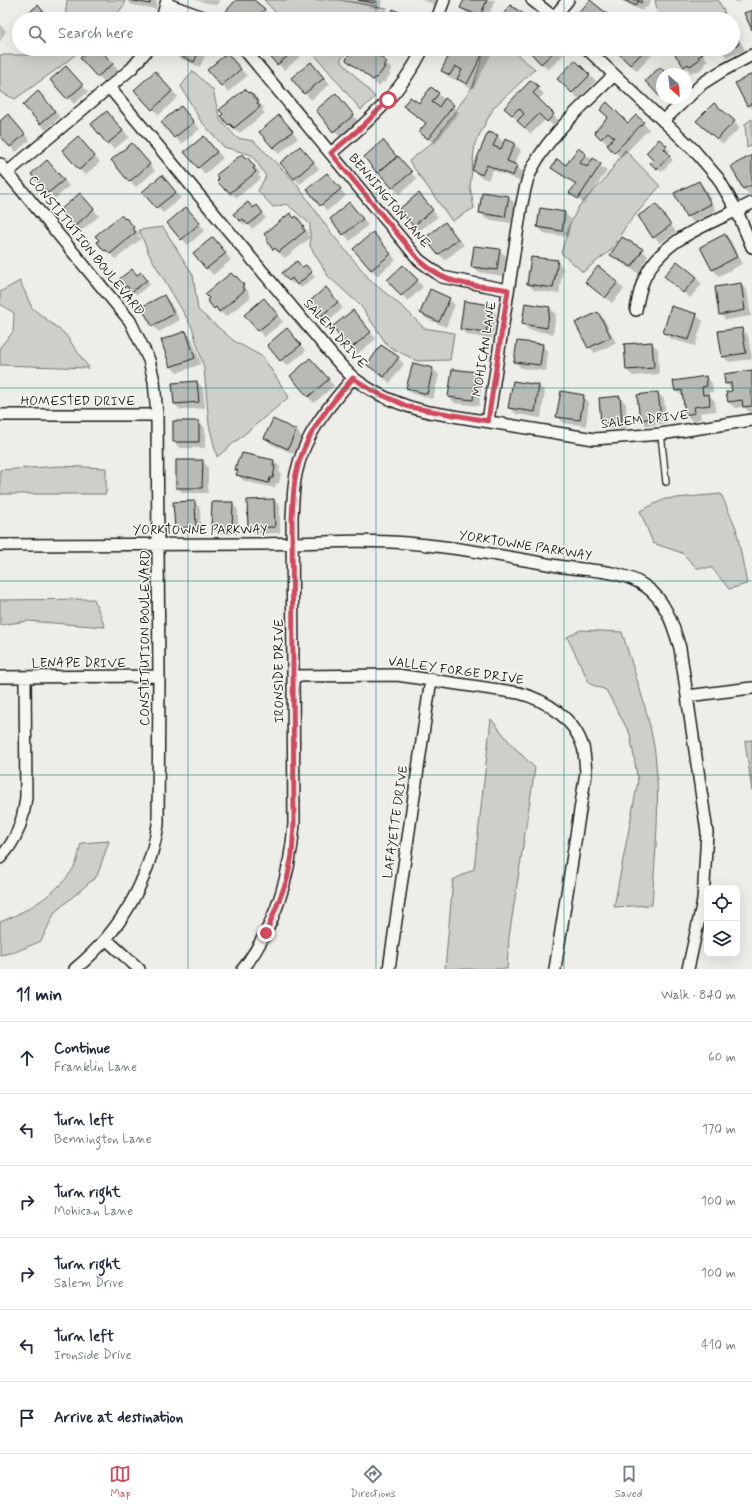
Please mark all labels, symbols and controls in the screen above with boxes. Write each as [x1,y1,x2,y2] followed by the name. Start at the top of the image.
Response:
[12,12,740,56] search box
[26,23,48,45] icon: search
[58,24,134,44] text: Search here
[656,68,692,104] north arrow
[379,91,397,109] route start
[344,150,434,252] street label: BENNINGTON LANE
[24,172,148,320] street label: CONSTITUTION BOULEVARD
[299,296,371,372] street label: SALEM DRIVE
[469,300,501,398] street label: MOHICAN LANE
[21,393,135,410] street label: HOMESTED DRIVE
[600,407,690,433] street label: SALEM DRIVE
[133,522,267,539] street label: YORKTOWNE PARKWAY
[457,527,593,565] street label: YORKTOWNE PARKWAY
[137,550,154,726] street label: CONSTITUTION BOULEVARD
[271,619,288,723] street label: IRONSIDE DRIVE
[387,653,525,689] street label: VALLEY FORGE DRIVE
[32,655,126,672] street label: LENAPE DRIVE
[380,764,412,880] street label: LAFAYETTE DRIVE
[704,885,740,957] map controls
[704,885,740,921] button: locate
[704,921,740,957] button: layers
[257,924,275,942] route end
[16,984,62,1006] text: 11 min
[661,987,736,1004] text: Walk · 840 m
[54,1039,110,1059] text: Continue
[16,1047,38,1069] icon: ahead
[708,1049,736,1066] text: 60 m
[54,1059,137,1076] text: Franklin Lane
[54,1111,114,1131] text: Turn left
[16,1119,38,1141] icon: left
[702,1121,736,1138] text: 170 m
[54,1131,152,1148] text: Bennington Lane
[54,1183,121,1203] text: Turn right
[16,1191,38,1213] icon: right
[701,1193,736,1210] text: 100 m
[54,1203,133,1220] text: Mohican Lane
[54,1255,121,1275] text: Turn right
[16,1263,38,1285] icon: right
[701,1265,736,1282] text: 100 m
[54,1275,124,1292] text: Salem Drive
[54,1327,114,1347] text: Turn left
[16,1335,38,1357] icon: left
[701,1337,736,1354] text: 410 m
[54,1347,132,1364] text: Ironside Drive
[16,1407,38,1429] icon: arrive
[54,1408,183,1428] text: Arrive at destination
[109,1463,131,1501] tab: Map
[350,1463,396,1501] tab: Directions
[615,1463,642,1501] tab: Saved

